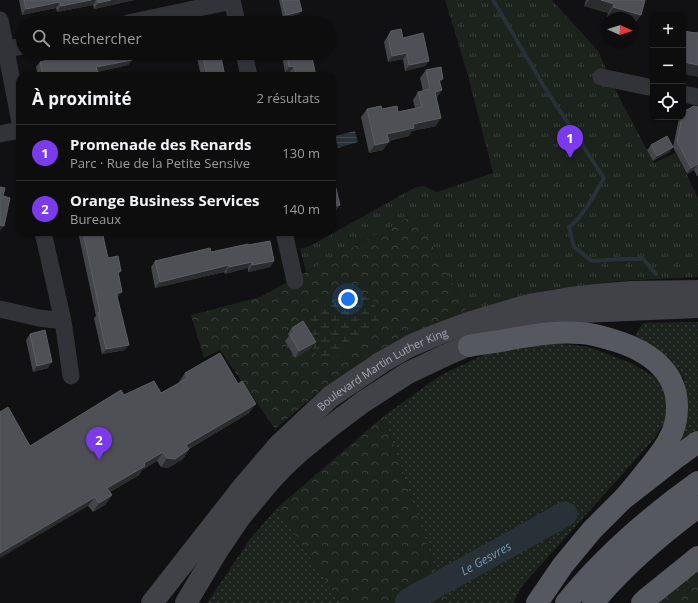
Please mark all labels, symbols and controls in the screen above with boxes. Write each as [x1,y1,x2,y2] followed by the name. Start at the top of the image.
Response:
[602,12,638,48] north arrow
[650,12,686,120] map controls
[650,12,686,48] button: +
[16,16,336,60] search box
[30,27,52,49] icon: search
[62,28,142,48] text: Rechercher
[650,48,686,84] button: −
[650,84,686,120] button: locate
[32,87,131,110] text: À proximité
[256,89,320,107] text: 2 résultats
[557,125,583,158] pin: 1
[70,134,251,154] text: Promenade des Renards
[41,144,49,162] text: 1
[282,144,320,162] text: 130 m
[70,154,250,172] text: Parc · Rue de la Petite Sensive
[70,190,259,210] text: Orange Business Services
[41,200,49,218] text: 2
[282,200,320,218] text: 140 m
[70,210,121,228] text: Bureaux
[338,289,358,309] your location
[313,324,449,414] street label: Boulevard Martin Luther King
[86,427,112,460] pin: 2
[457,537,514,579] water label: Le Gesvres

